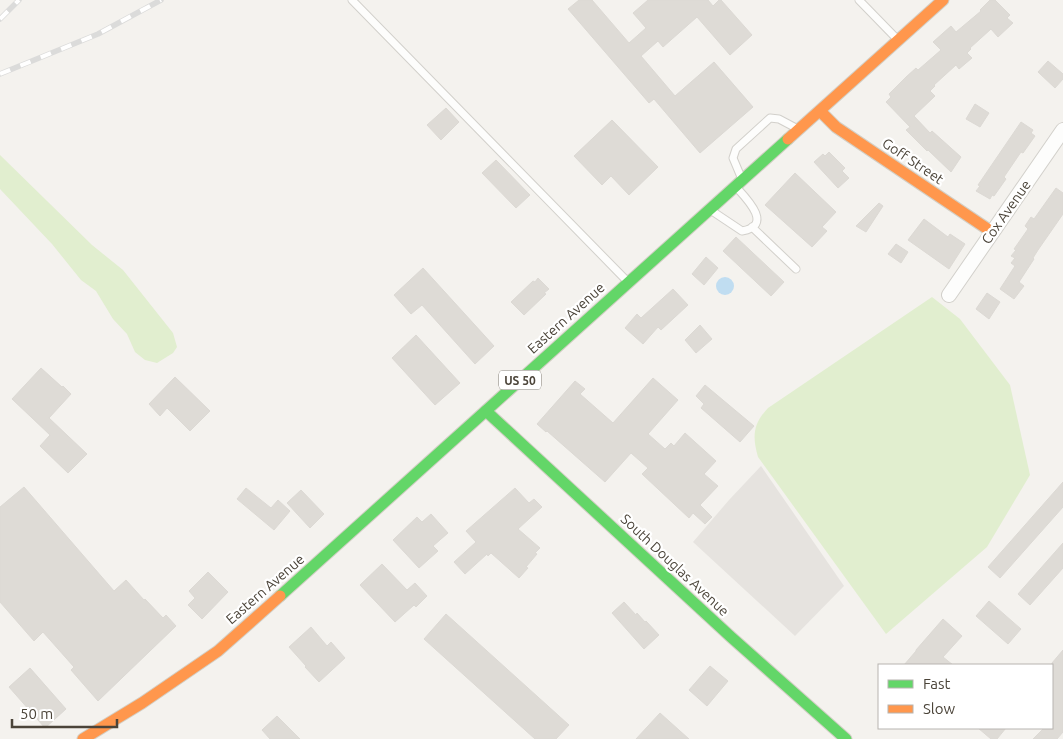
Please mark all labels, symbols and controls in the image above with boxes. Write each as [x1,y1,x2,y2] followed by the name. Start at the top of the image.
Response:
[879,135,947,188] street label: Goff Street
[978,177,1034,247] street label: Cox Avenue
[524,279,608,357] street label: Eastern Avenue
[499,370,541,390] road number: US 50
[618,511,732,619] street label: South Douglas Avenue
[223,551,307,627] street label: Eastern Avenue
[878,664,1053,729] legend
[923,675,951,692] text: Fast
[12,696,118,728] scale bar
[923,700,956,717] text: Slow
[20,705,53,722] text: 50 m

